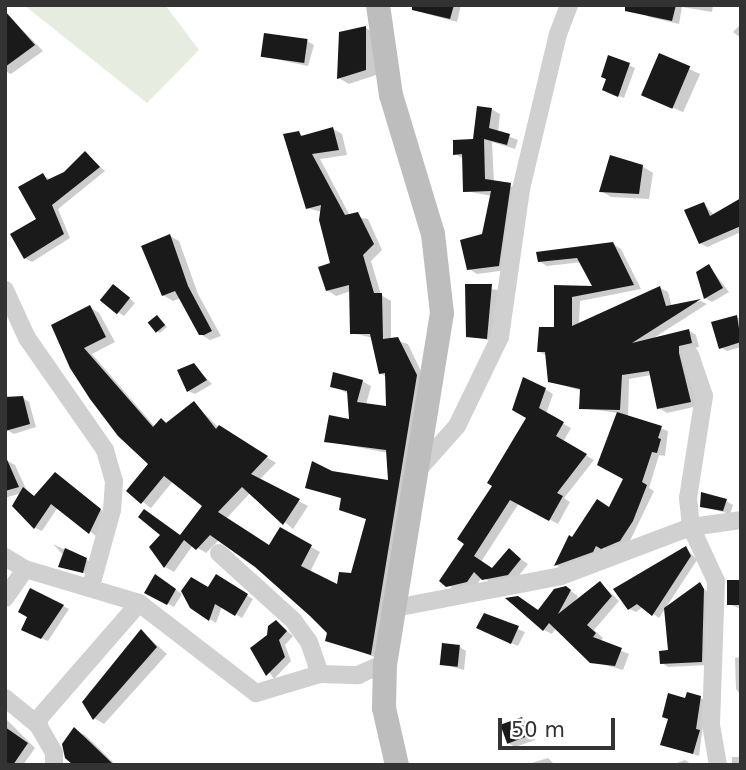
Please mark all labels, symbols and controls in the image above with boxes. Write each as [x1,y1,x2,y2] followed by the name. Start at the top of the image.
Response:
[501,704,618,748] scale bar
[511,718,565,742] text: 50 m

